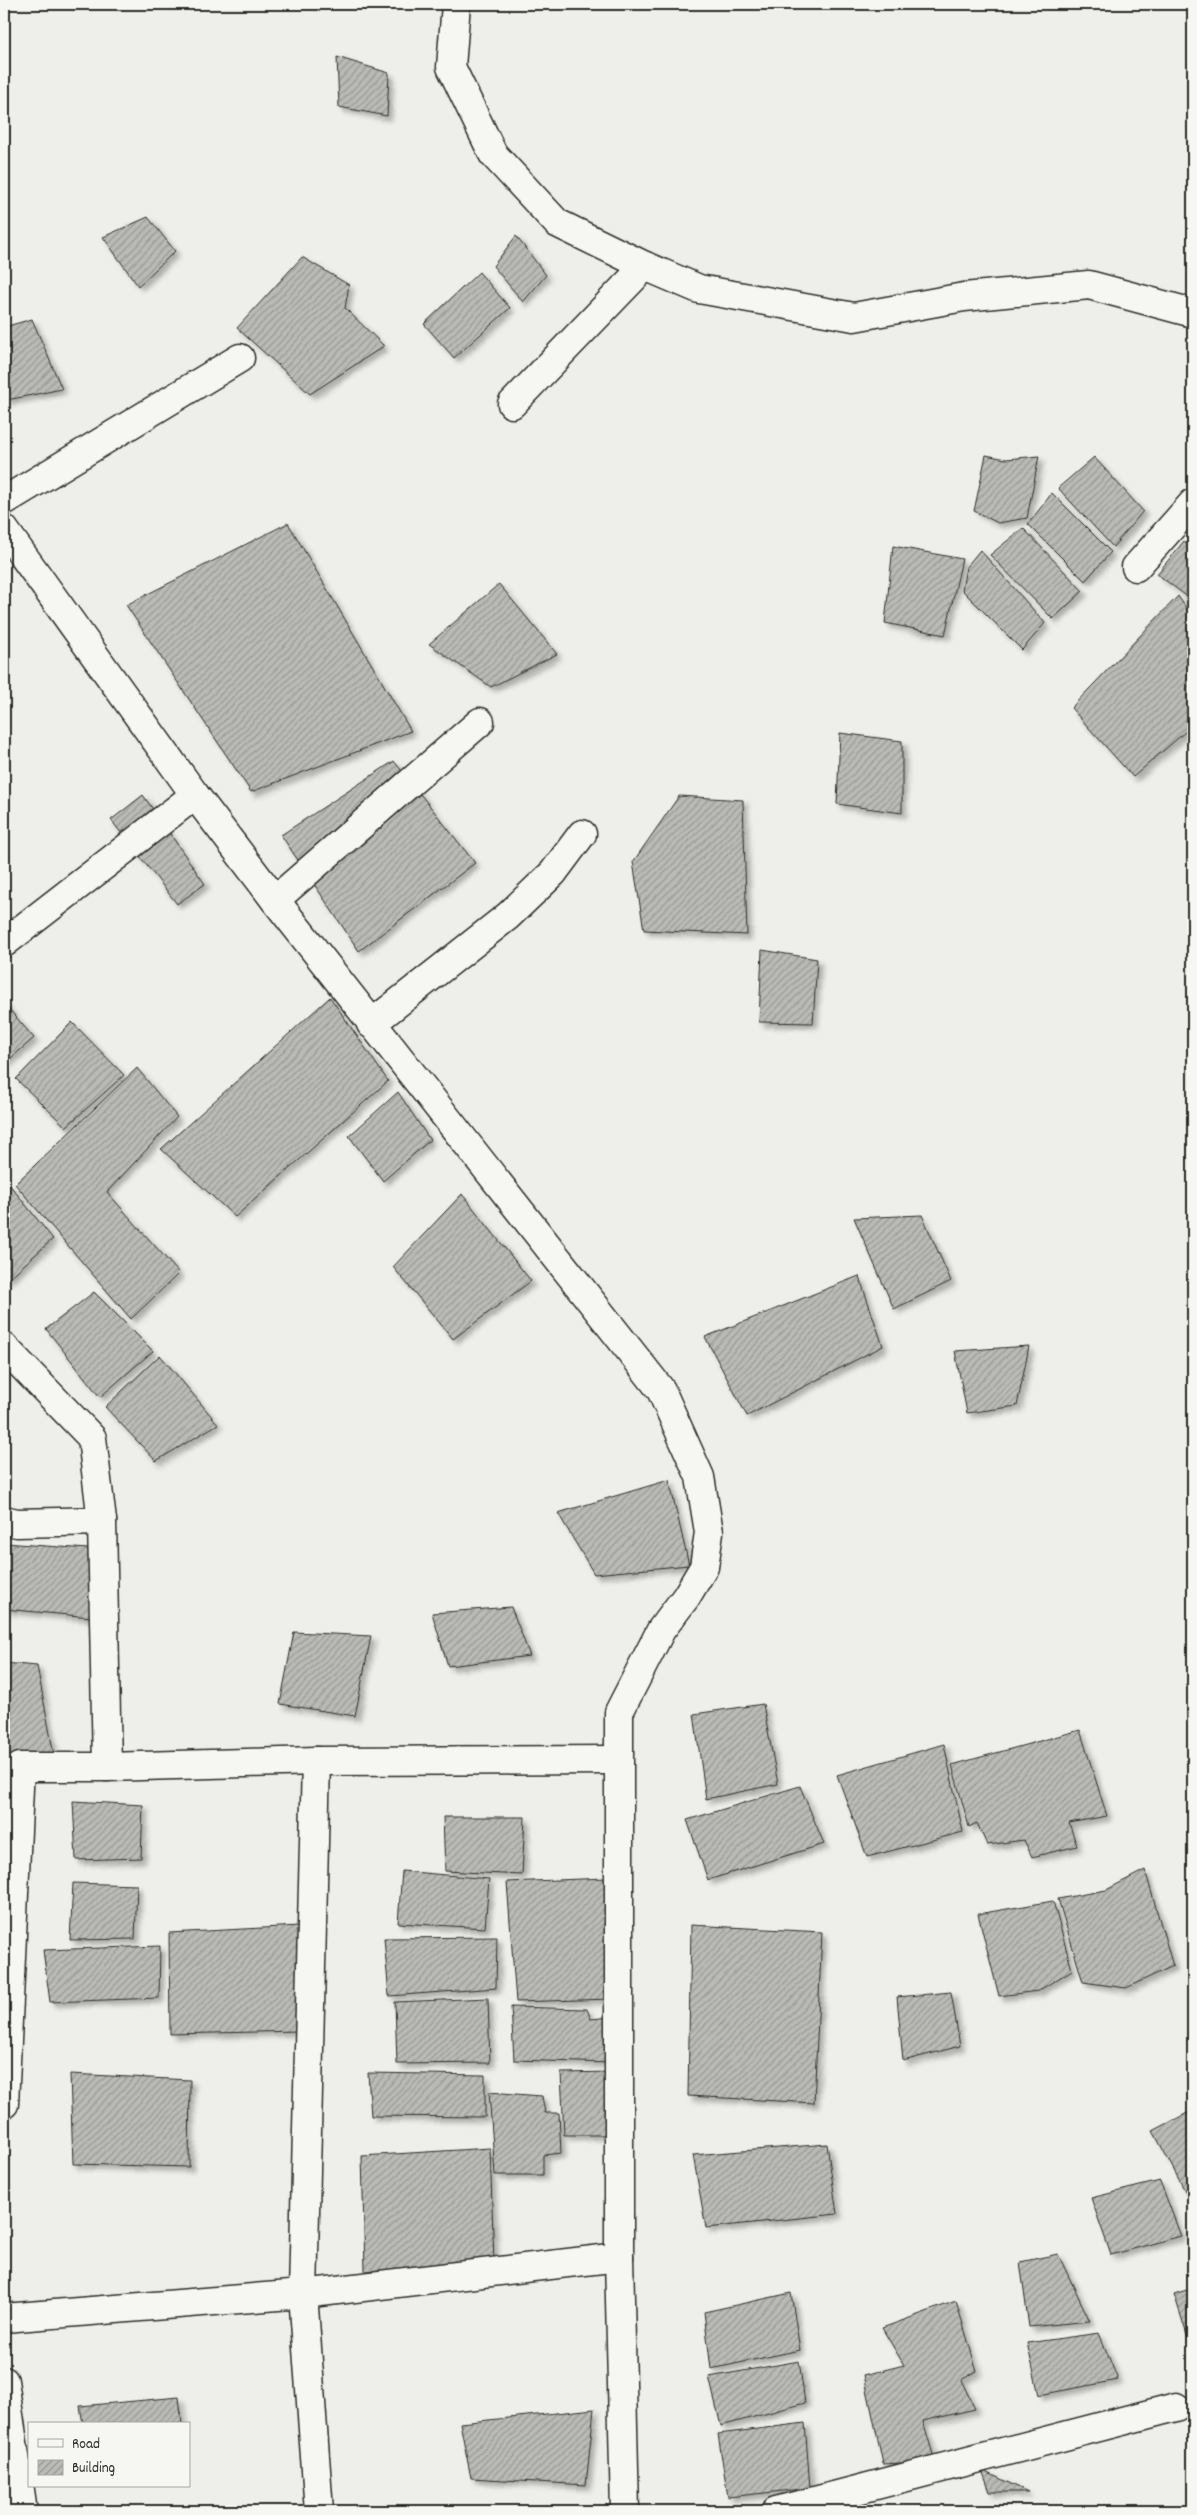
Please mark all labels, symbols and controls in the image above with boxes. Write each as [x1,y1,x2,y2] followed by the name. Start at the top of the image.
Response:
[28,2422,190,2488] legend
[72,2434,100,2456] text: Road
[72,2458,115,2480] text: Building

